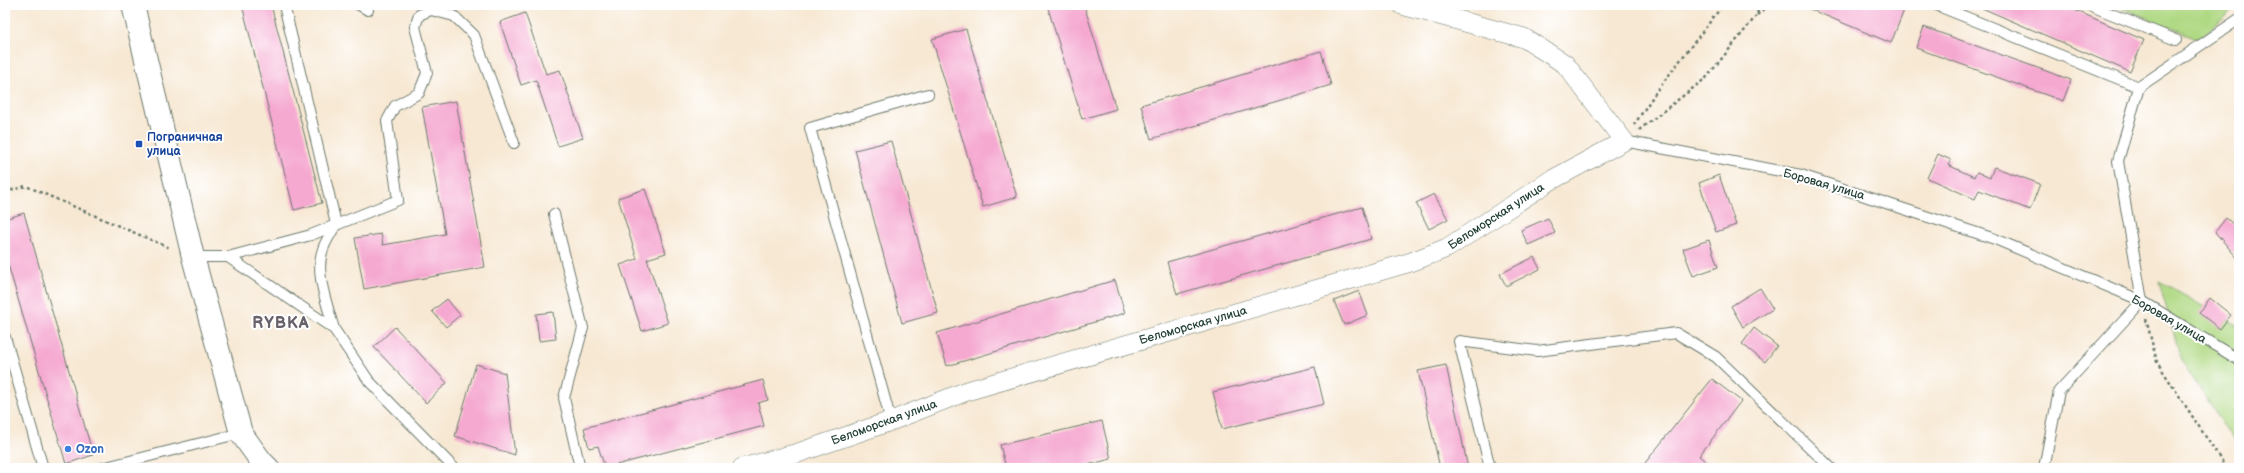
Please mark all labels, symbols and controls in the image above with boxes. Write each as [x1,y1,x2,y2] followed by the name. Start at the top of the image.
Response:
[147,130,223,159] place label: Пограничная улица
[134,139,144,149] marker: Пограничная улица
[1781,166,1866,203] street label: Боровая улица
[1446,180,1547,253] street label: Беломорская улица
[2129,292,2209,347] street label: Боровая улица
[1138,303,1249,348] street label: Беломорская улица
[252,314,310,333] district label: RYBKA
[829,396,939,449] street label: Беломорская улица
[76,442,104,457] place label: Ozon
[63,444,73,454] marker: Ozon

